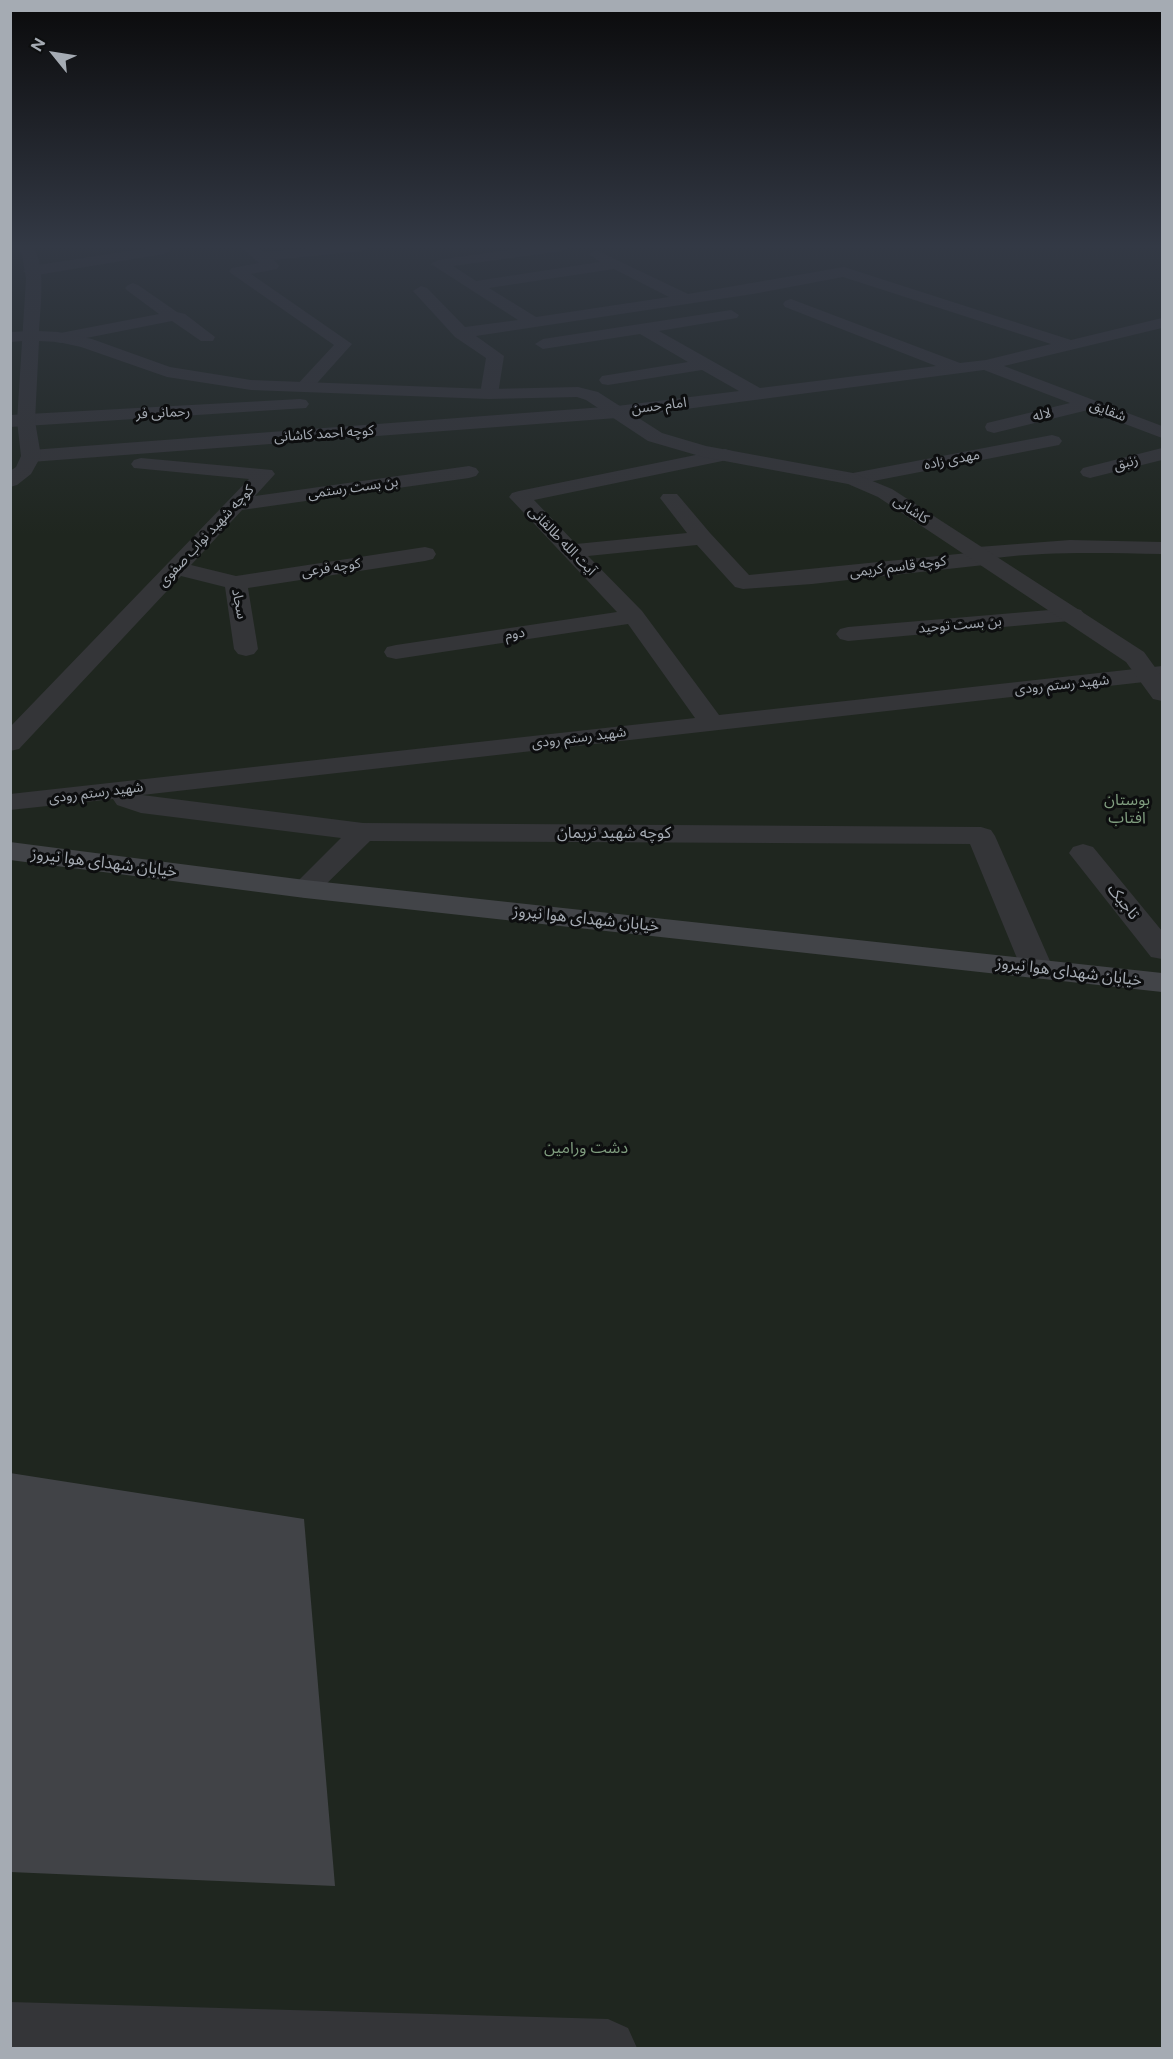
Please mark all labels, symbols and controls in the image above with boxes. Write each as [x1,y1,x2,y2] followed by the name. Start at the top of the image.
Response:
[24,24,84,84] north arrow
[27,35,49,55] text: N
[631,394,687,418] street label: امام حسن
[1087,396,1129,426] street label: شقایق
[135,403,191,423] street label: رحمانی فر
[1031,405,1053,425] street label: لاله
[273,422,375,446] street label: کوچه احمد کاشانی
[923,446,981,474] street label: مهدی زاده
[1112,452,1140,474] street label: زنبق
[307,473,399,503] street label: بن بست رستمی
[155,482,257,590] street label: کوچه شهید نواب صفوی
[890,492,932,528] street label: کاشانی
[525,503,599,579] street label: آیت الله طالقانی
[849,553,947,581] street label: کوچه قاسم کریمی
[300,555,362,581] street label: کوچه فرعی
[228,587,250,621] street label: سجاد
[918,613,1002,637] street label: بن بست توحید
[504,624,526,644] street label: دوم
[1014,672,1110,698] street label: شهید رستم رودی
[531,724,627,752] street label: شهید رستم رودی
[48,779,144,807] street label: شهید رستم رودی
[1104,790,1150,828] park label: بوستان افتاب
[557,823,671,843] street label: کوچه شهید نریمان
[30,845,178,881] street label: خیابان شهدای هوا نیروز
[1103,880,1143,924] street label: تاجیک
[512,902,660,936] street label: خیابان شهدای هوا نیروز
[995,954,1143,990] street label: خیابان شهدای هوا نیروز
[544,1138,628,1158] park label: دشت ورامین

